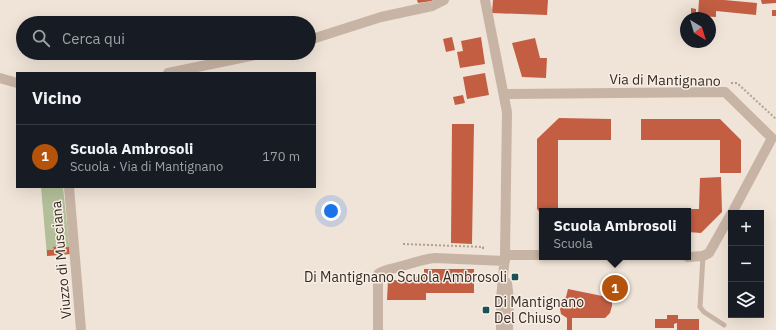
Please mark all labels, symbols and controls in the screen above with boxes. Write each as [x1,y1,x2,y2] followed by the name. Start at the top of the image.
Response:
[680,12,716,48] north arrow
[16,16,316,60] search box
[30,27,52,49] icon: search
[62,29,125,48] text: Cerca qui
[609,70,721,90] street label: Via di Mantignano
[32,87,81,109] text: Vicino
[70,139,193,158] text: Scuola Ambrosoli
[41,148,49,165] text: 1
[262,148,300,165] text: 170 m
[70,158,223,175] text: Scuola · Via di Mantignano
[47,200,75,320] street label: Viuzzo di Musciana
[321,201,341,221] your location
[539,208,691,260] popup
[728,210,764,318] map controls
[728,210,764,246] button: +
[553,216,677,235] text: Scuola Ambrosoli
[553,235,593,252] text: Scuola
[728,246,764,282] button: −
[304,268,507,286] place label: Di Mantignano Scuola Ambrosoli
[510,272,520,282] marker: Di Mantignano Scuola Ambrosoli
[602,273,628,303] pin: 1
[728,282,764,318] button: layers
[494,293,584,327] place label: Di Mantignano Del Chiuso
[481,305,491,315] marker: Di Mantignano Del Chiuso

